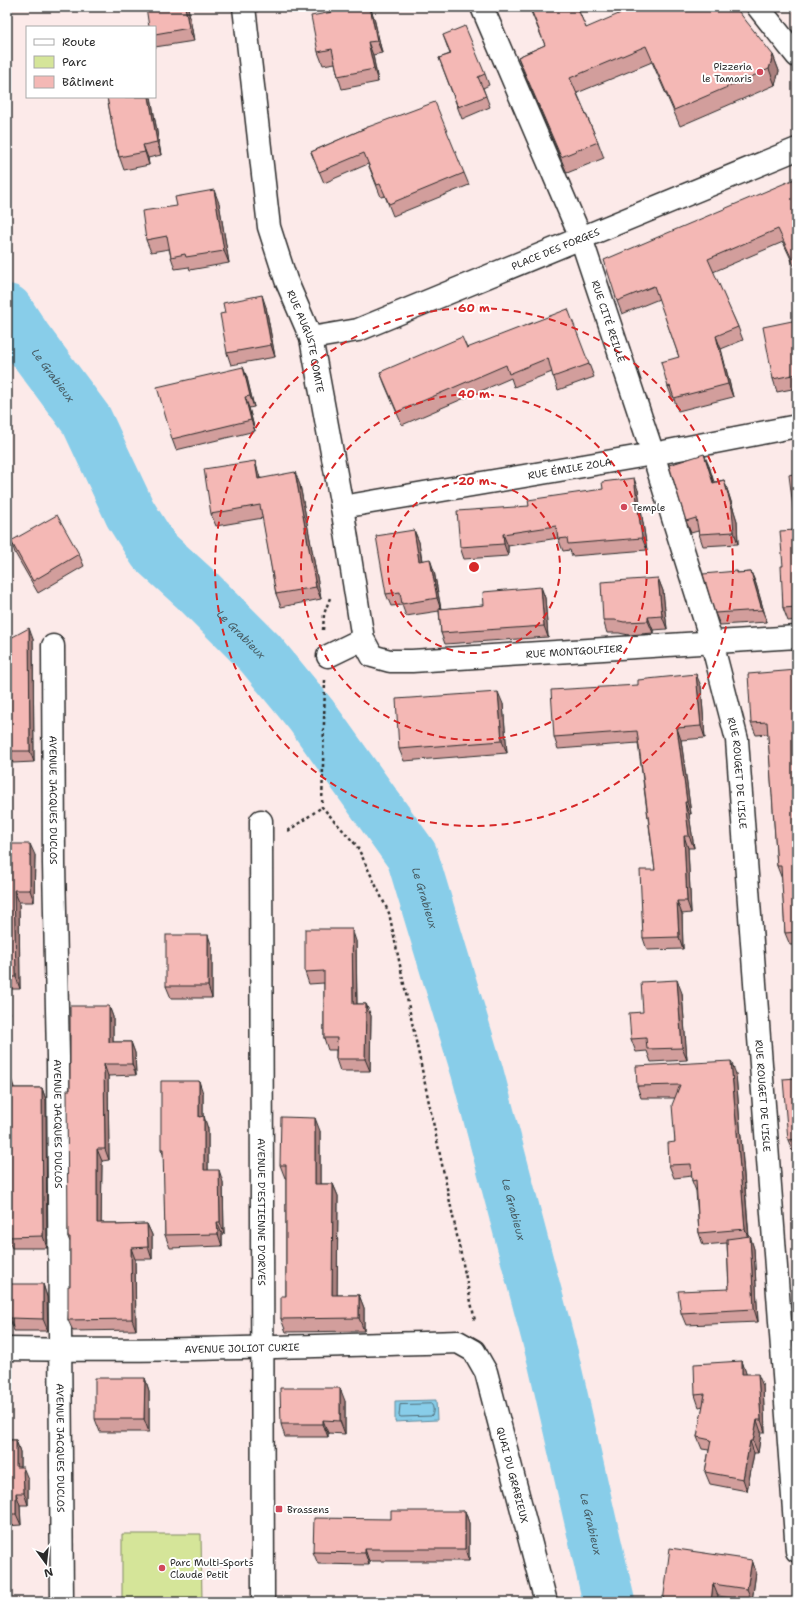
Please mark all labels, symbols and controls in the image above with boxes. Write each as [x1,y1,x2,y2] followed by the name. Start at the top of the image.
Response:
[26,26,156,98] legend
[62,34,96,50] text: Route
[62,54,87,70] text: Parc
[702,60,753,85] place label: Pizzeria le Tamaris
[755,67,765,77] marker: Pizzeria le Tamaris
[62,74,114,90] text: Bâtiment
[509,225,602,273] street label: PLACE DES FORGES
[589,279,628,364] street label: RUE CITÉ REILLE
[284,288,327,394] street label: RUE AUGUSTE COMTE
[458,300,490,316] text: 60 m
[28,346,78,406] water label: Le Grabieux
[458,386,490,402] text: 40 m
[527,455,613,482] street label: RUE ÉMILE ZOLA
[458,473,490,489] text: 20 m
[632,501,666,514] place label: Temple
[619,502,629,512] marker: Temple
[467,560,481,574] centre of rings
[213,607,269,662] water label: Le Grabieux
[525,642,623,661] street label: RUE MONTGOLFIER
[724,716,750,829] street label: RUE ROUGET DE L'ISLE
[46,735,60,865] street label: AVENUE JACQUES DUCLOS
[408,866,441,931] water label: Le Grabieux
[752,1039,773,1153] street label: RUE ROUGET DE L'ISLE
[51,1059,65,1189] street label: AVENUE JACQUES DUCLOS
[255,1138,268,1286] street label: AVENUE D'ESTIENNE D'ORVES
[498,1177,529,1242] water label: Le Grabieux
[184,1340,300,1356] street label: AVENUE JOLIOT CURIE
[53,1383,67,1513] street label: AVENUE JACQUES DUCLOS
[494,1425,531,1525] street label: QUAI DU GRABIEUX
[576,1492,605,1557] water label: Le Grabieux
[287,1503,329,1516] place label: Brassens
[274,1504,284,1514] marker: Brassens
[26,1543,66,1583] north arrow
[170,1556,254,1581] place label: Parc Multi-Sports Claude Petit
[157,1563,167,1573] marker: Parc Multi-Sports Claude Petit
[42,1564,55,1581] text: N

